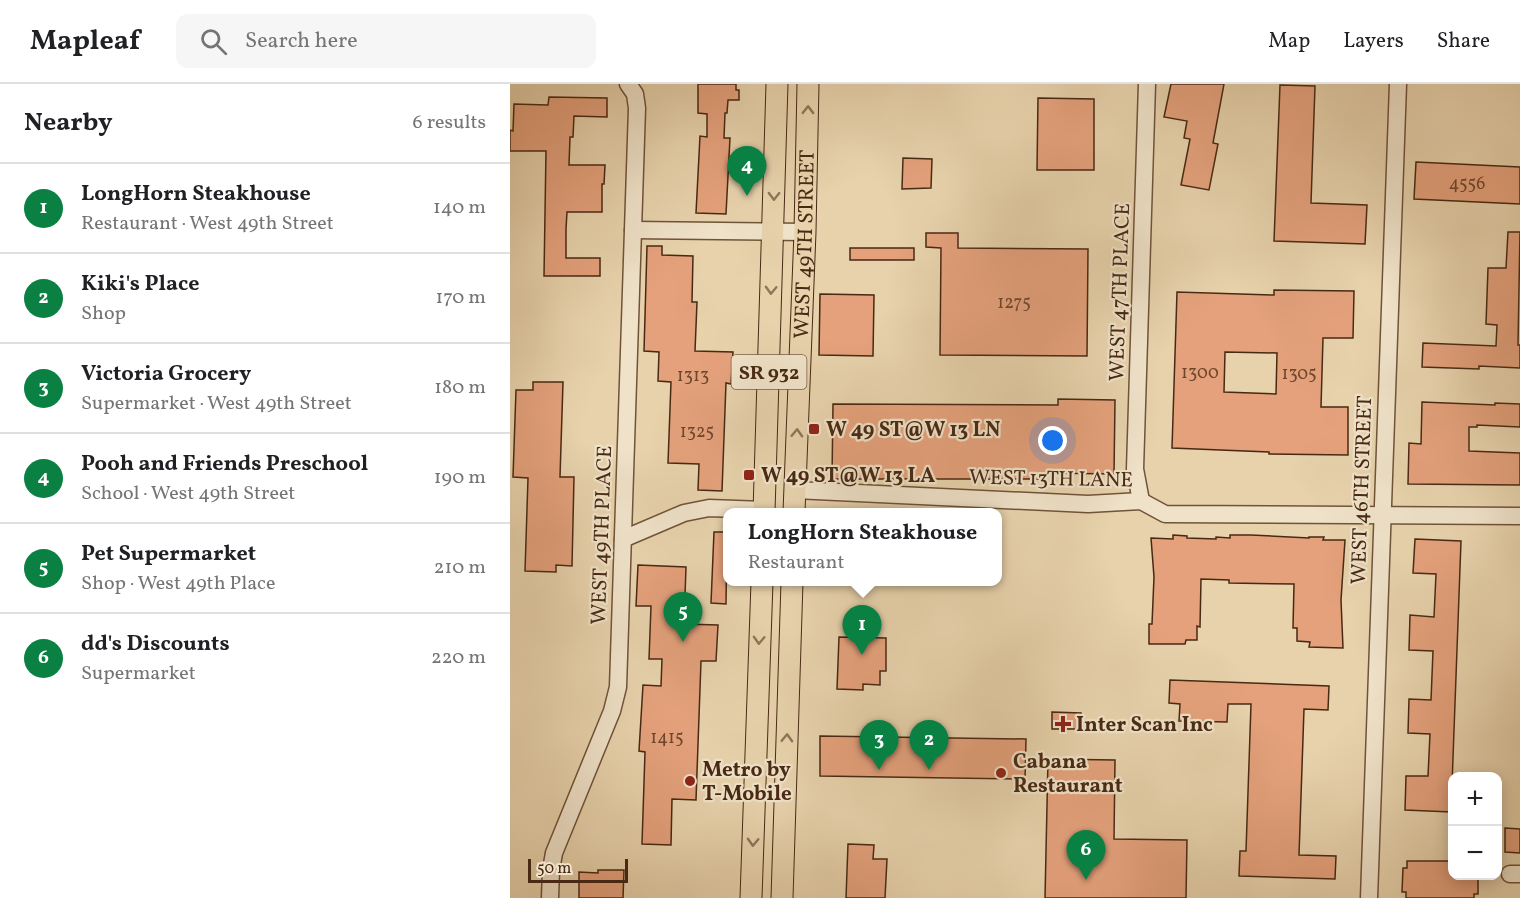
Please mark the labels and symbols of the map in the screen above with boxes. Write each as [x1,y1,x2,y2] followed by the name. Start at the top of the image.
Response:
[801,106,814,115] one-way arrow
[728,147,766,196] pin: 4
[788,149,823,339] street label: WEST 49TH STREET
[1449,172,1485,197] house number: 4556
[768,192,781,201] one-way arrow
[1103,202,1138,382] street label: WEST 47TH PLACE
[765,285,778,294] one-way arrow
[997,291,1031,316] house number: 1275
[732,355,806,389] road number: SR 932
[1181,361,1219,386] house number: 1300
[1281,362,1317,387] house number: 1305
[677,364,709,389] house number: 1313
[1345,395,1380,585] street label: WEST 46TH STREET
[826,416,1000,445] place label: W 49 ST@W 13 LN
[680,420,714,445] house number: 1325
[807,422,821,436] marker: W 49 ST@W 13 LN
[1038,426,1067,455] your location
[791,429,804,438] one-way arrow
[585,445,620,625] street label: WEST 49TH PLACE
[761,462,935,491] place label: W 49 ST@W 13 LA
[969,464,1133,495] street label: WEST 13TH LANE
[742,468,756,482] marker: W 49 ST@W 13 LA
[664,592,702,642] pin: 5
[842,606,882,655] pin: 1
[753,635,766,644] one-way arrow
[1076,711,1213,740] place label: Inter Scan Inc
[1054,715,1072,733] marker: Inter Scan Inc
[860,720,898,770] pin: 3
[910,720,948,770] pin: 2
[650,726,684,751] house number: 1415
[780,734,793,743] one-way arrow
[1013,748,1123,801] place label: Cabana Restaurant
[702,756,792,809] place label: Metro by T-Mobile
[994,766,1008,780] marker: Cabana Restaurant
[683,774,697,788] marker: Metro by T-Mobile
[1066,830,1106,880] pin: 6
[746,838,759,847] one-way arrow
[528,856,628,884] scale bar

